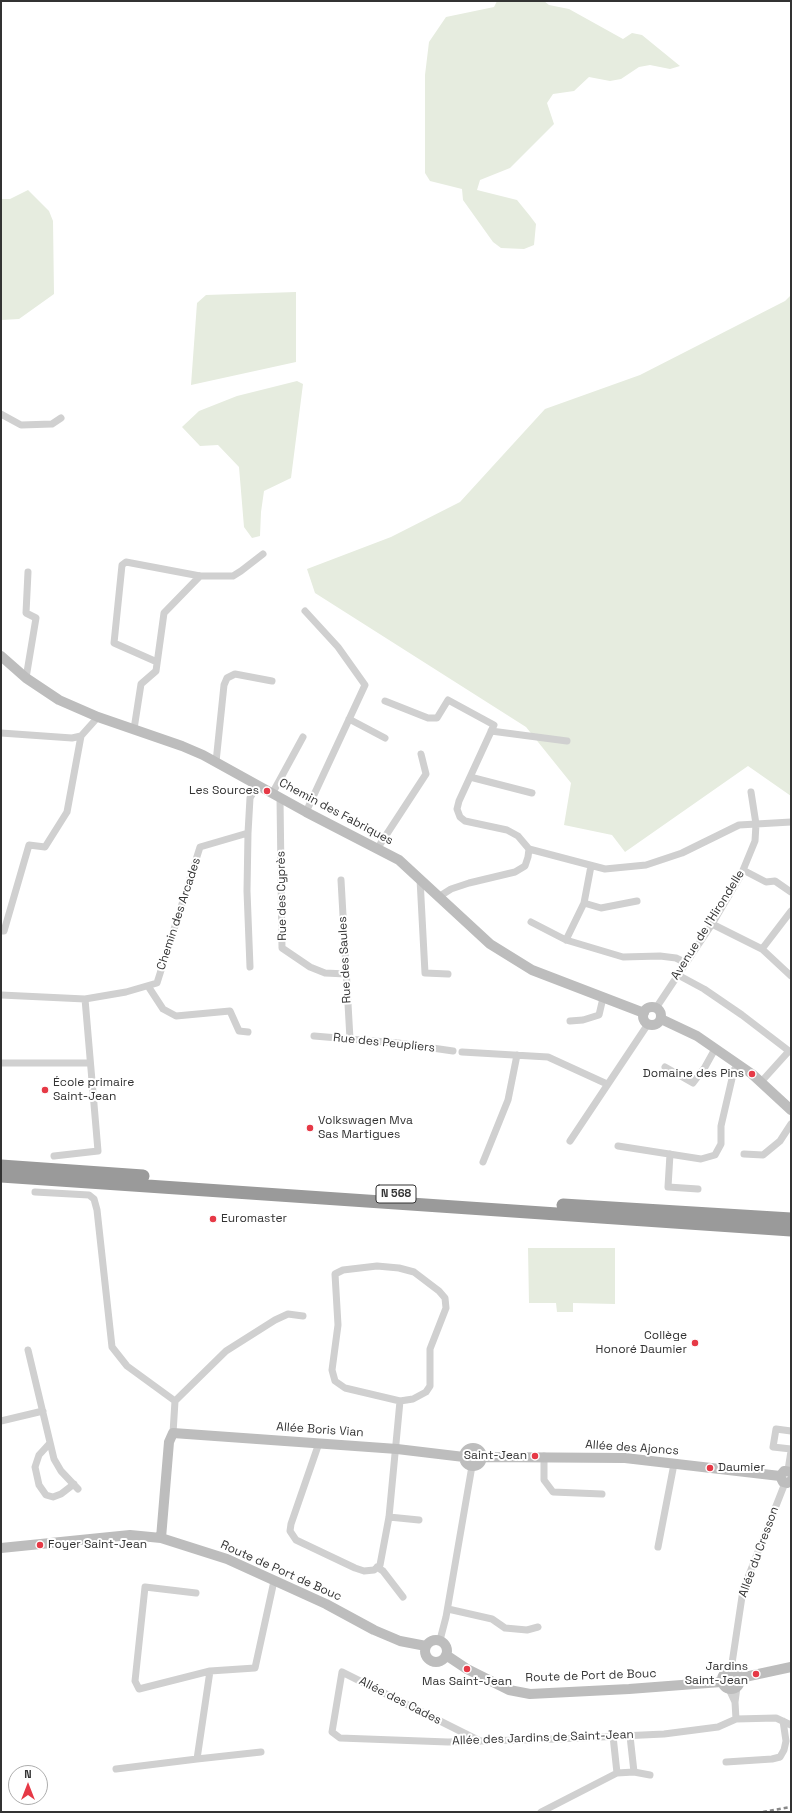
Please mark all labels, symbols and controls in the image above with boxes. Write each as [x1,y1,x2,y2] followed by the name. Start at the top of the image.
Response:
[277,776,395,848] street label: Chemin des Fabriques
[189,784,259,798] place label: Les Sources
[262,786,272,796] marker: Les Sources
[274,851,290,941] street label: Rue des Cyprès
[154,856,204,972] street label: Chemin des Arcades
[668,867,748,983] street label: Avenue de l'Hirondelle
[336,916,354,1004] street label: Rue des Saules
[332,1030,436,1056] street label: Rue des Peupliers
[643,1067,744,1081] place label: Domaine des Pins
[747,1069,757,1079] marker: Domaine des Pins
[53,1076,134,1104] place label: École primaire Saint-Jean
[40,1085,50,1095] marker: École primaire Saint-Jean
[318,1114,413,1142] place label: Volkswagen Mva Sas Martigues
[305,1123,315,1133] marker: Volkswagen Mva Sas Martigues
[376,1185,416,1203] road number: N 568
[221,1212,287,1226] place label: Euromaster
[208,1214,218,1224] marker: Euromaster
[596,1329,687,1357] place label: Collège Honoré Daumier
[690,1338,700,1348] marker: Collège Honoré Daumier
[276,1420,364,1440] street label: Allée Boris Vian
[585,1438,679,1458] street label: Allée des Ajoncs
[464,1449,527,1463] place label: Saint-Jean
[530,1451,540,1461] marker: Saint-Jean
[718,1461,765,1475] place label: Daumier
[705,1463,715,1473] marker: Daumier
[736,1505,782,1599] street label: Allée du Cresson
[48,1538,147,1552] place label: Foyer Saint-Jean
[218,1538,344,1604] street label: Route de Port de Bouc
[35,1540,45,1550] marker: Foyer Saint-Jean
[685,1660,748,1688] place label: Jardins Saint-Jean
[462,1664,472,1674] marker: Mas Saint-Jean
[525,1667,657,1685] street label: Route de Port de Bouc
[751,1669,761,1679] marker: Jardins Saint-Jean
[356,1674,444,1728] street label: Allée des Cades
[422,1675,512,1689] place label: Mas Saint-Jean
[452,1728,634,1748] street label: Allée des Jardins de Saint-Jean
[8,1765,48,1805] north arrow
[24,1767,32,1781] text: N

